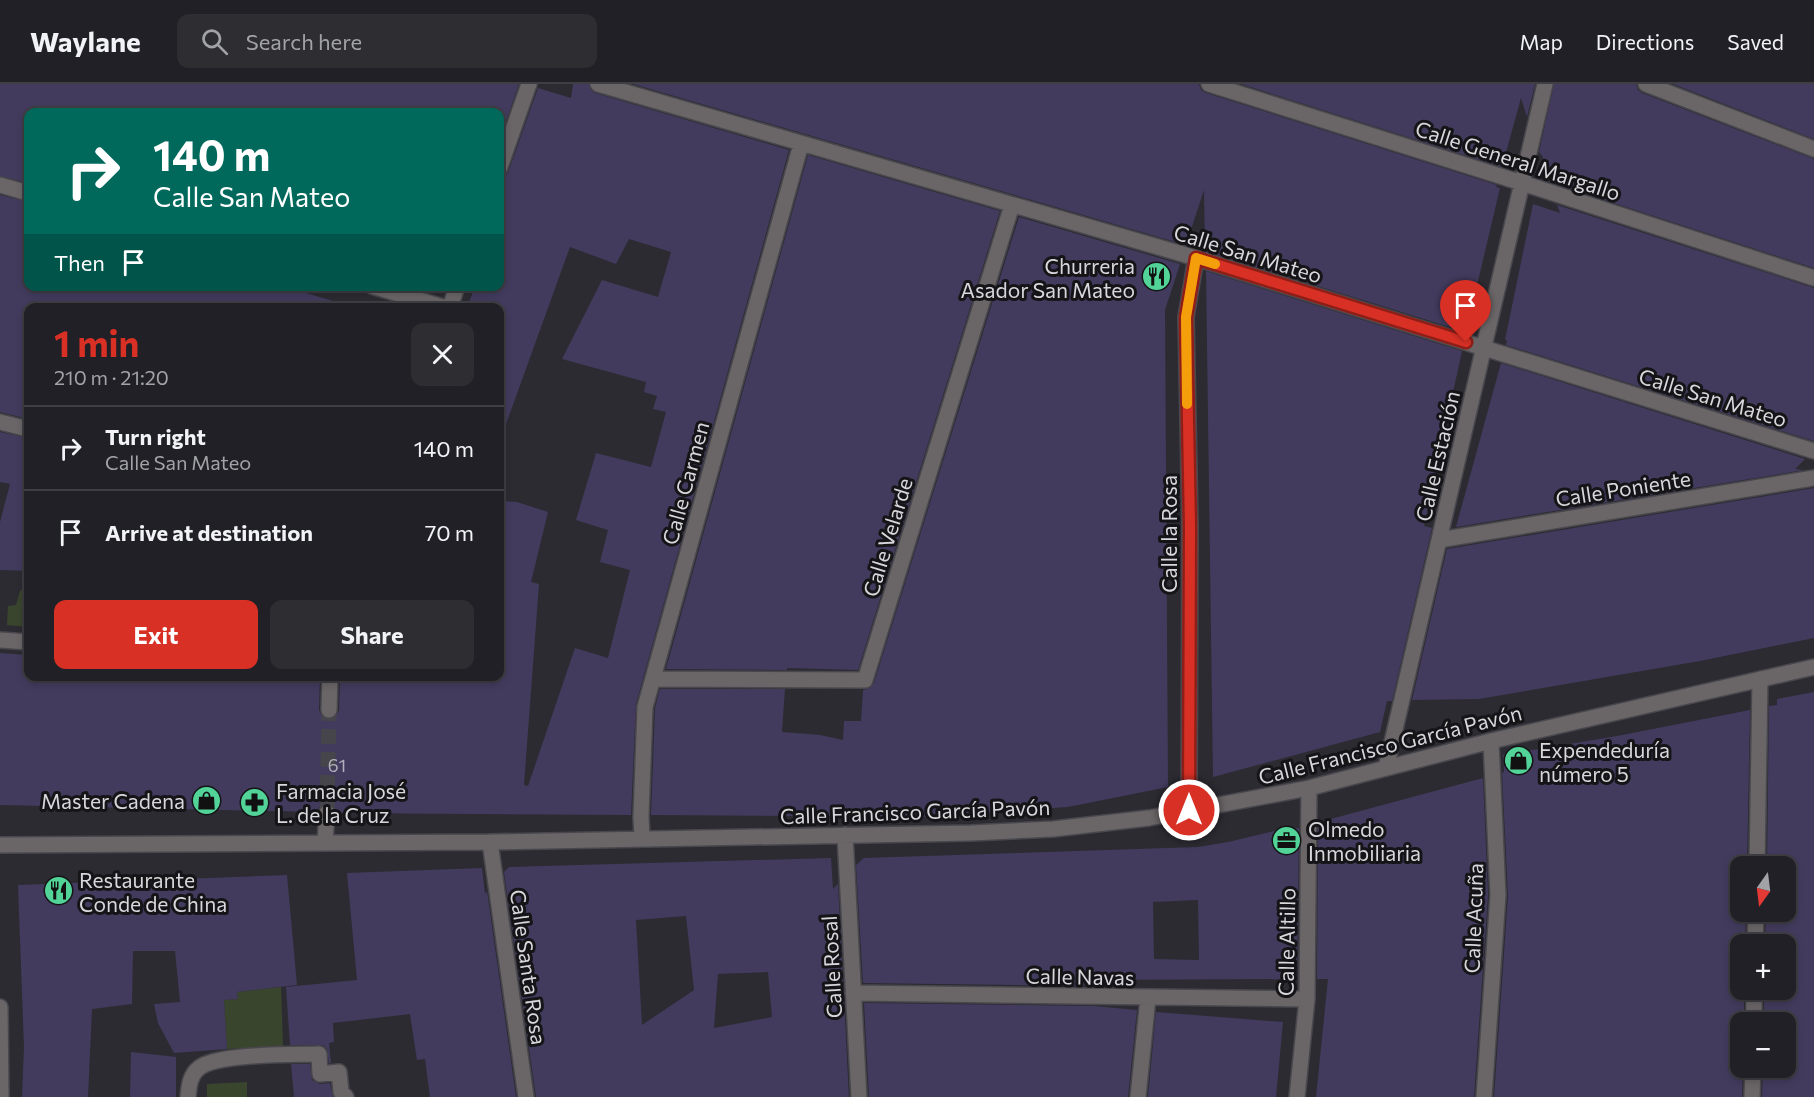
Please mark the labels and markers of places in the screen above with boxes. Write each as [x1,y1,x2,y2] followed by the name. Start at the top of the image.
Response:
[961,253,1135,302] place label: Churreria Asador San Mateo
[1140,261,1172,293] restaurant icon: Churreria Asador San Mateo
[1440,280,1491,342] pin
[1539,737,1670,786] place label: Expendeduría número 5
[1502,745,1534,777] shop icon: Expendeduría número 5
[276,778,406,827] place label: Farmacia José L. de la Cruz
[190,784,222,816] shop icon: Master Cadena
[239,786,271,818] pharmacy icon: Farmacia José L. de la Cruz
[41,788,185,813] place label: Master Cadena
[1308,816,1421,865] place label: Olmedo Inmobiliaria
[1271,824,1303,856] office icon: Olmedo Inmobiliaria
[79,867,227,916] place label: Restaurante Conde de China
[42,875,74,907] restaurant icon: Restaurante Conde de China

